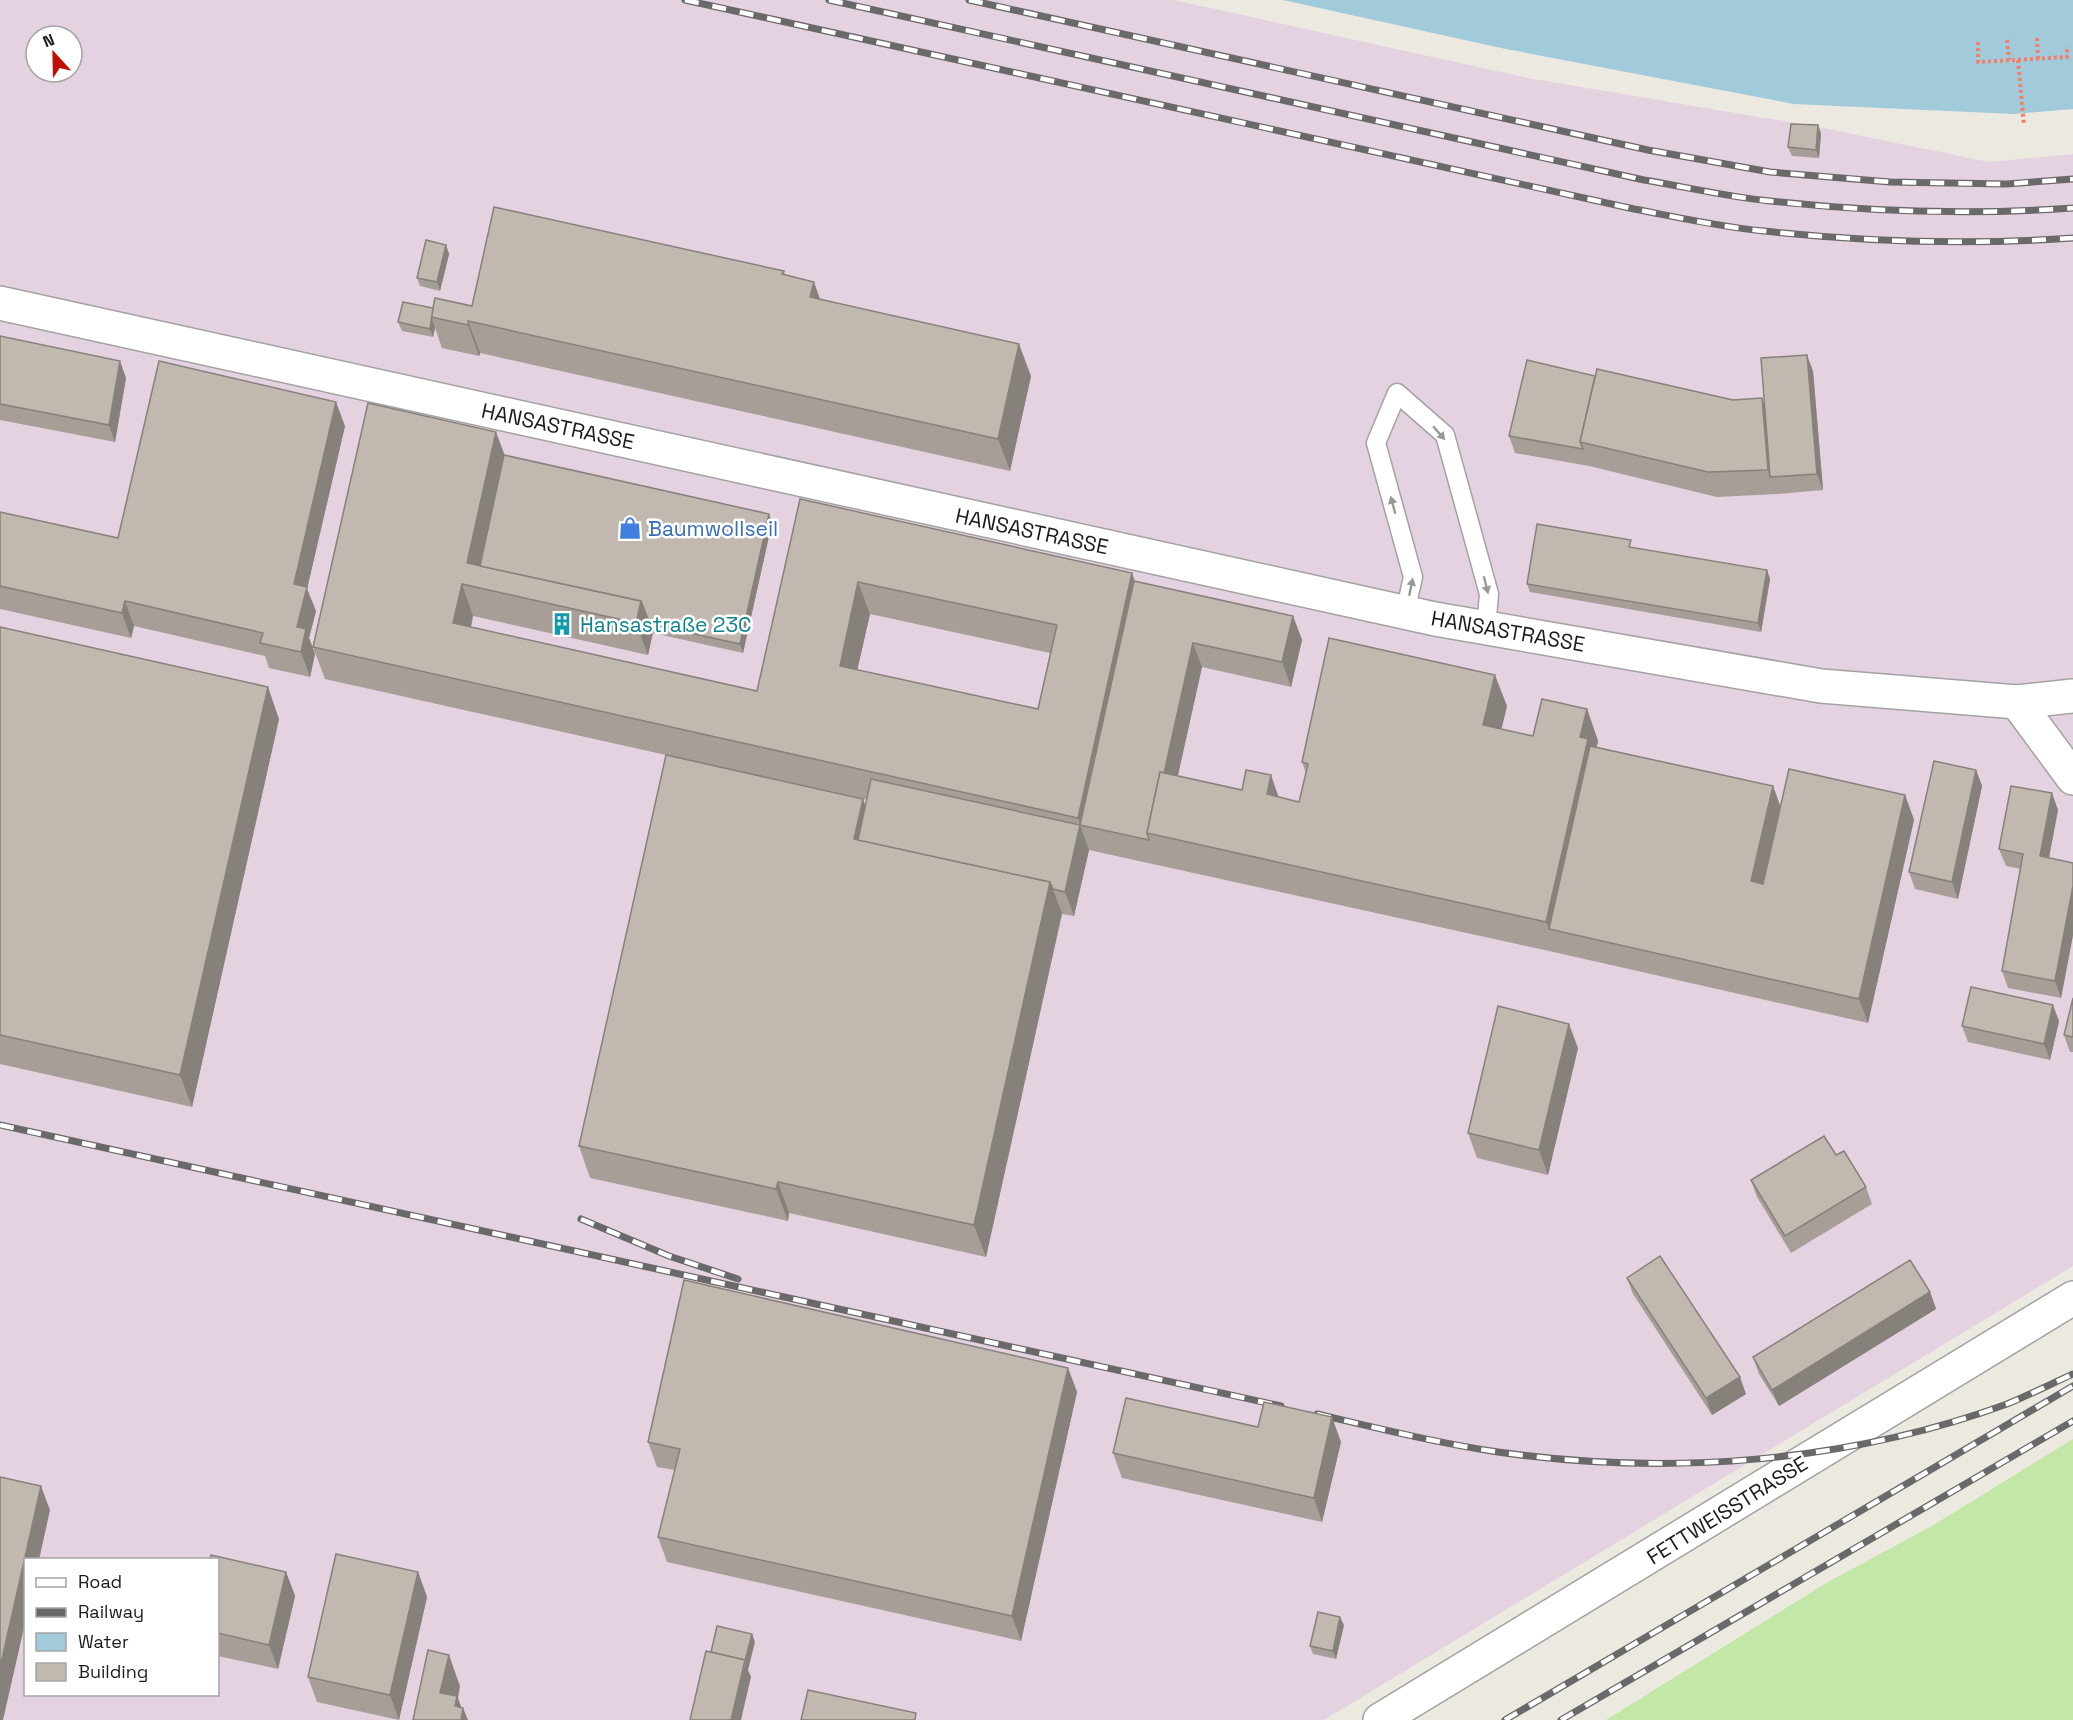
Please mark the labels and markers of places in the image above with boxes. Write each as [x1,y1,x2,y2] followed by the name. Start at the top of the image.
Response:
[617,515,643,541] shop icon: Baumwollseil
[648,515,778,542] place label: Baumwollseil
[549,611,575,637] building icon: Hansastraße 23C
[580,611,752,638] place label: Hansastraße 23C

